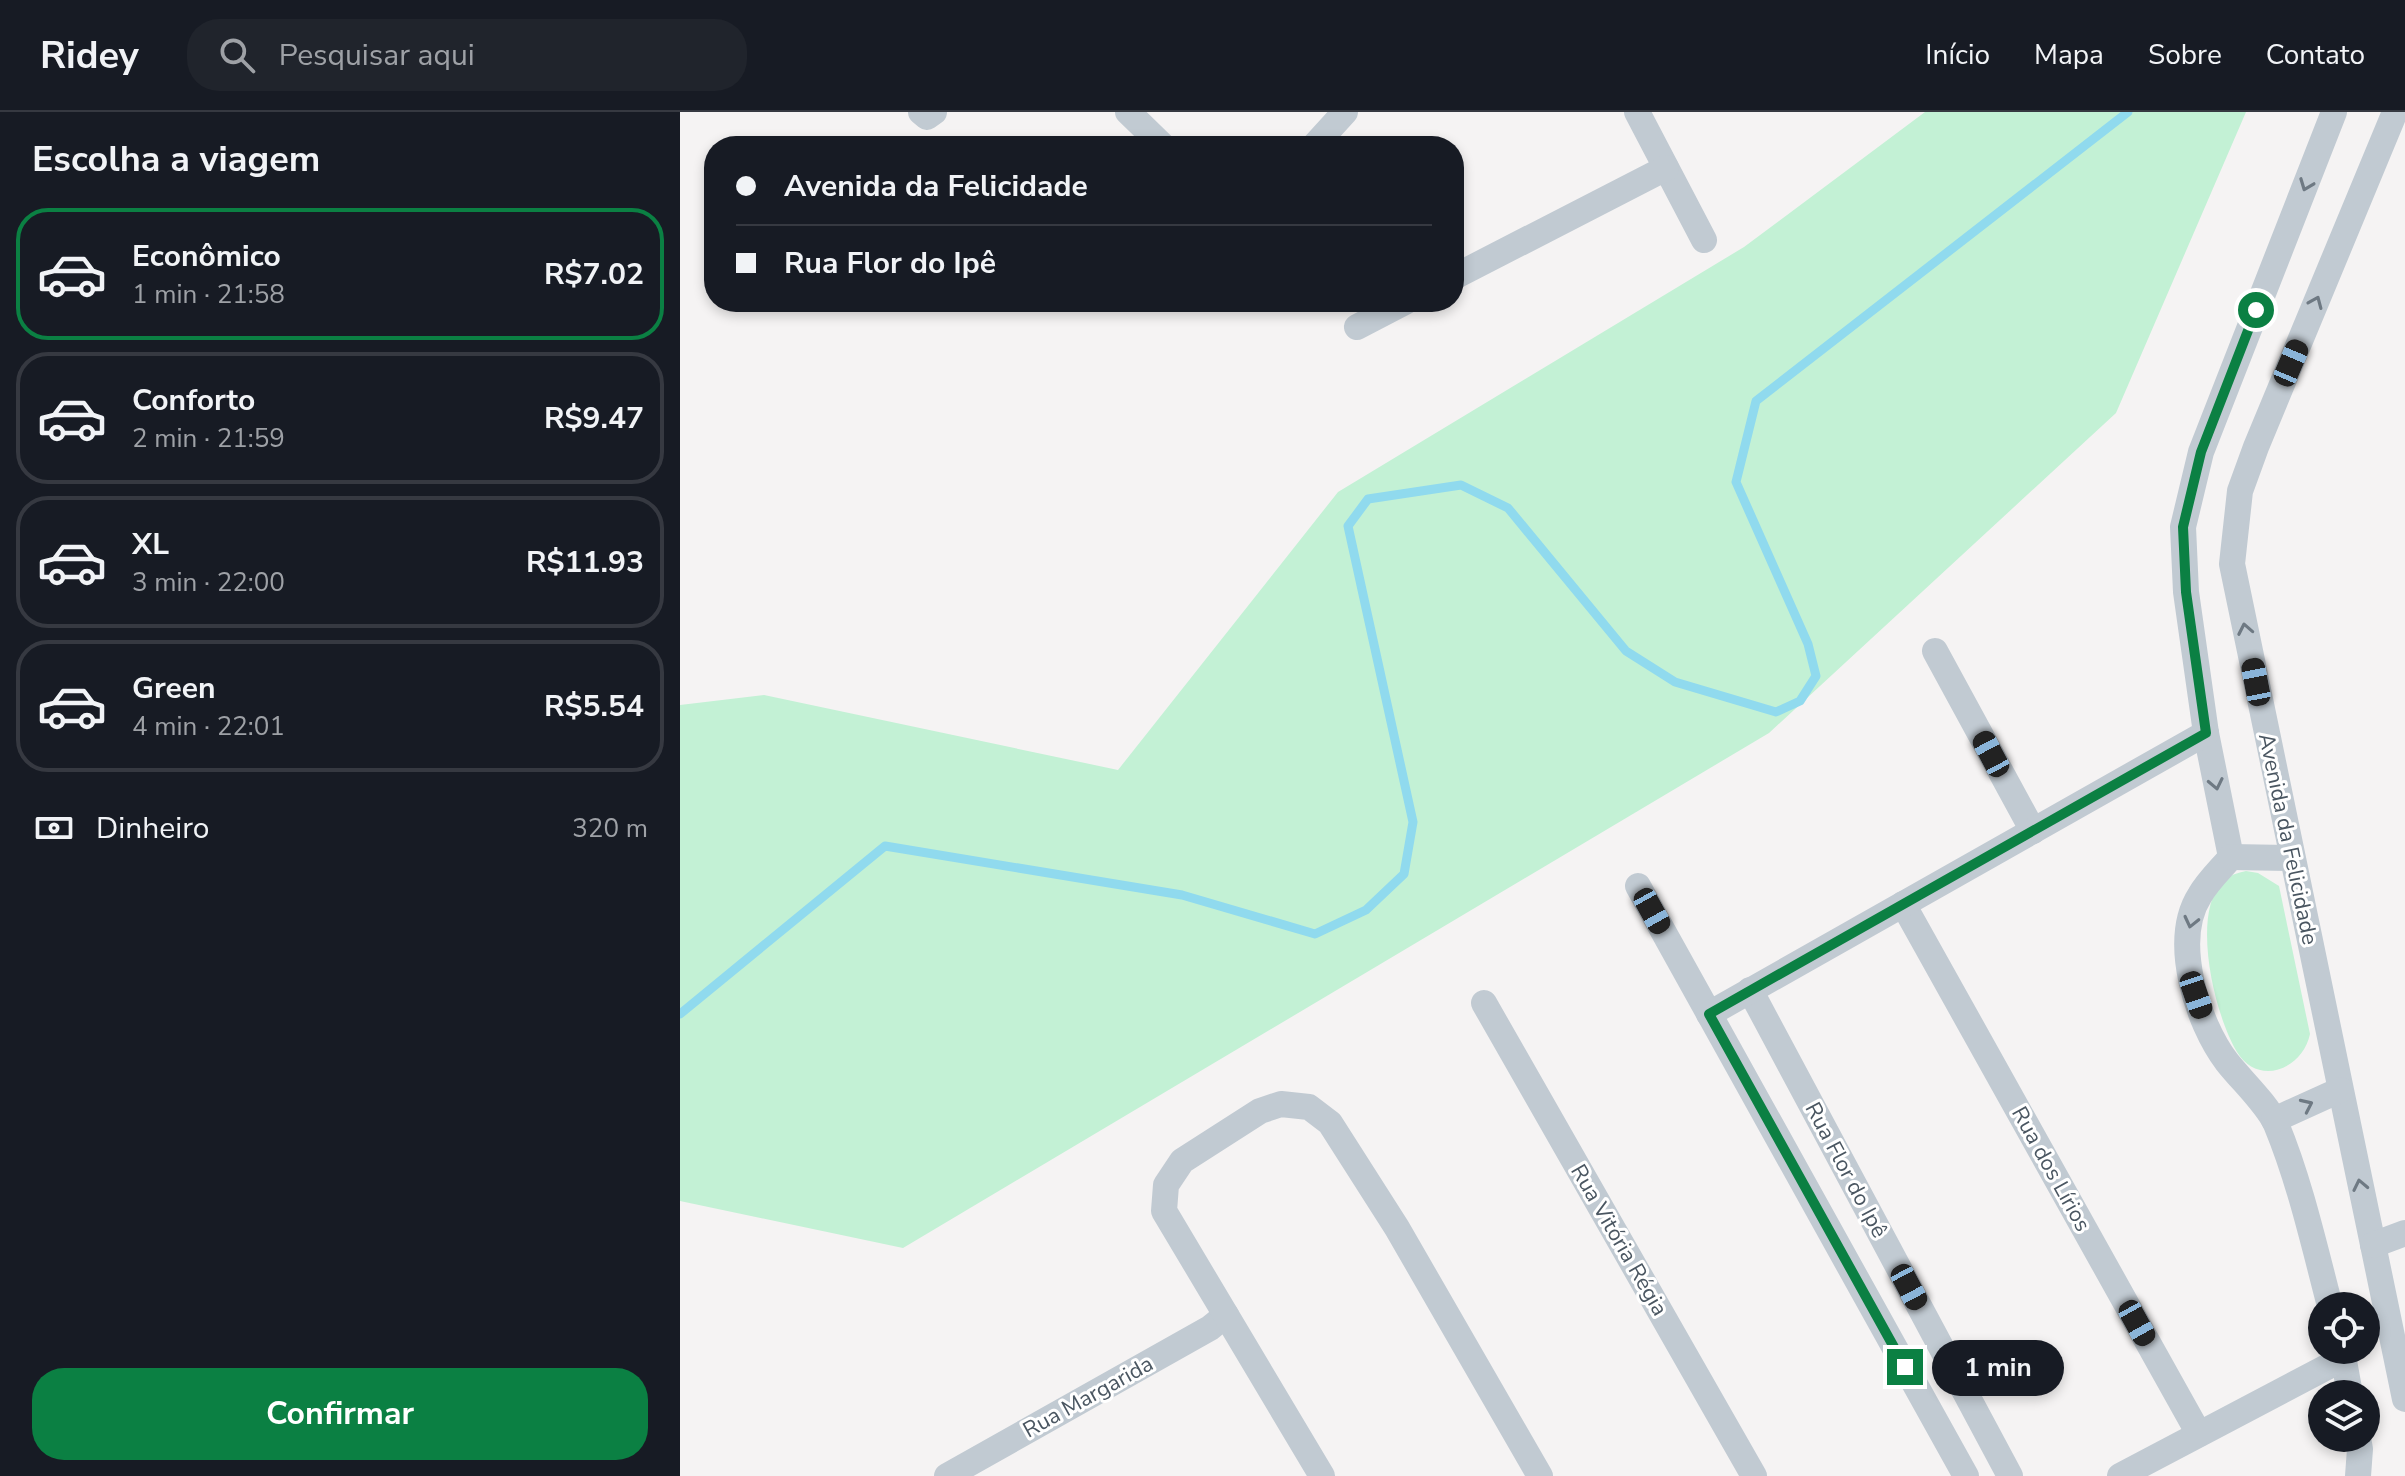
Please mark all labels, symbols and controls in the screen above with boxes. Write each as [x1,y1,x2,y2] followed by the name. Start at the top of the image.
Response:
[187,19,747,91] search box
[40,30,139,81] text: Ridey
[215,33,259,77] icon: search
[279,35,475,76] text: Pesquisar aqui
[1925,36,1990,74] text: Início
[2034,36,2104,74] text: Mapa
[2148,36,2222,74] text: Sobre
[2266,36,2365,74] text: Contato
[32,135,320,184] text: Escolha a viagem
[784,166,1088,207] text: Avenida da Felicidade
[2299,177,2316,191] one-way arrow
[132,236,281,277] text: Econômico
[36,238,108,310] icon: car
[784,243,996,284] text: Rua Flor do Ipê
[544,254,644,295] text: R$7.02
[132,277,285,312] text: 1 min · 21:58
[2238,292,2274,328] route start
[2307,296,2323,310] one-way arrow
[2271,336,2311,390] car
[132,380,255,421] text: Conforto
[36,382,108,454] icon: car
[544,398,644,439] text: R$9.47
[132,421,285,456] text: 2 min · 21:59
[132,524,169,565] text: XL
[36,526,108,598] icon: car
[526,542,644,583] text: R$11.93
[132,565,285,600] text: 3 min · 22:00
[2237,623,2254,636] one-way arrow
[2240,656,2272,708] car
[132,668,216,709] text: Green
[36,670,108,742] icon: car
[544,686,644,727] text: R$5.54
[132,709,285,744] text: 4 min · 22:01
[1969,727,2013,781] car
[2251,730,2325,948] street label: Avenida da Felicidade
[2207,777,2224,790] one-way arrow
[32,806,76,850] icon: cash
[96,808,209,849] text: Dinheiro
[572,811,648,846] text: 320 m
[1630,884,1674,938] car
[2183,915,2200,929] one-way arrow
[2177,968,2215,1022] car
[1798,1097,1894,1243] street label: Rua Flor do Ipê
[2299,1099,2313,1115] one-way arrow
[2004,1101,2098,1237] street label: Rua dos Lírios
[1563,1159,1675,1321] street label: Rua Vitória Régia
[2352,1179,2369,1193] one-way arrow
[1887,1260,1931,1314] car
[2308,1292,2380,1452] map controls
[2308,1292,2380,1364] button: locate
[2115,1296,2159,1350] car
[1933,1339,2065,1395] callout: 1 min
[1017,1349,1159,1445] street label: Rua Margarida
[1887,1349,1923,1385] route end
[1964,1350,2032,1385] text: 1 min
[32,1368,648,1460] button: Confirmar
[2308,1380,2380,1452] button: layers

